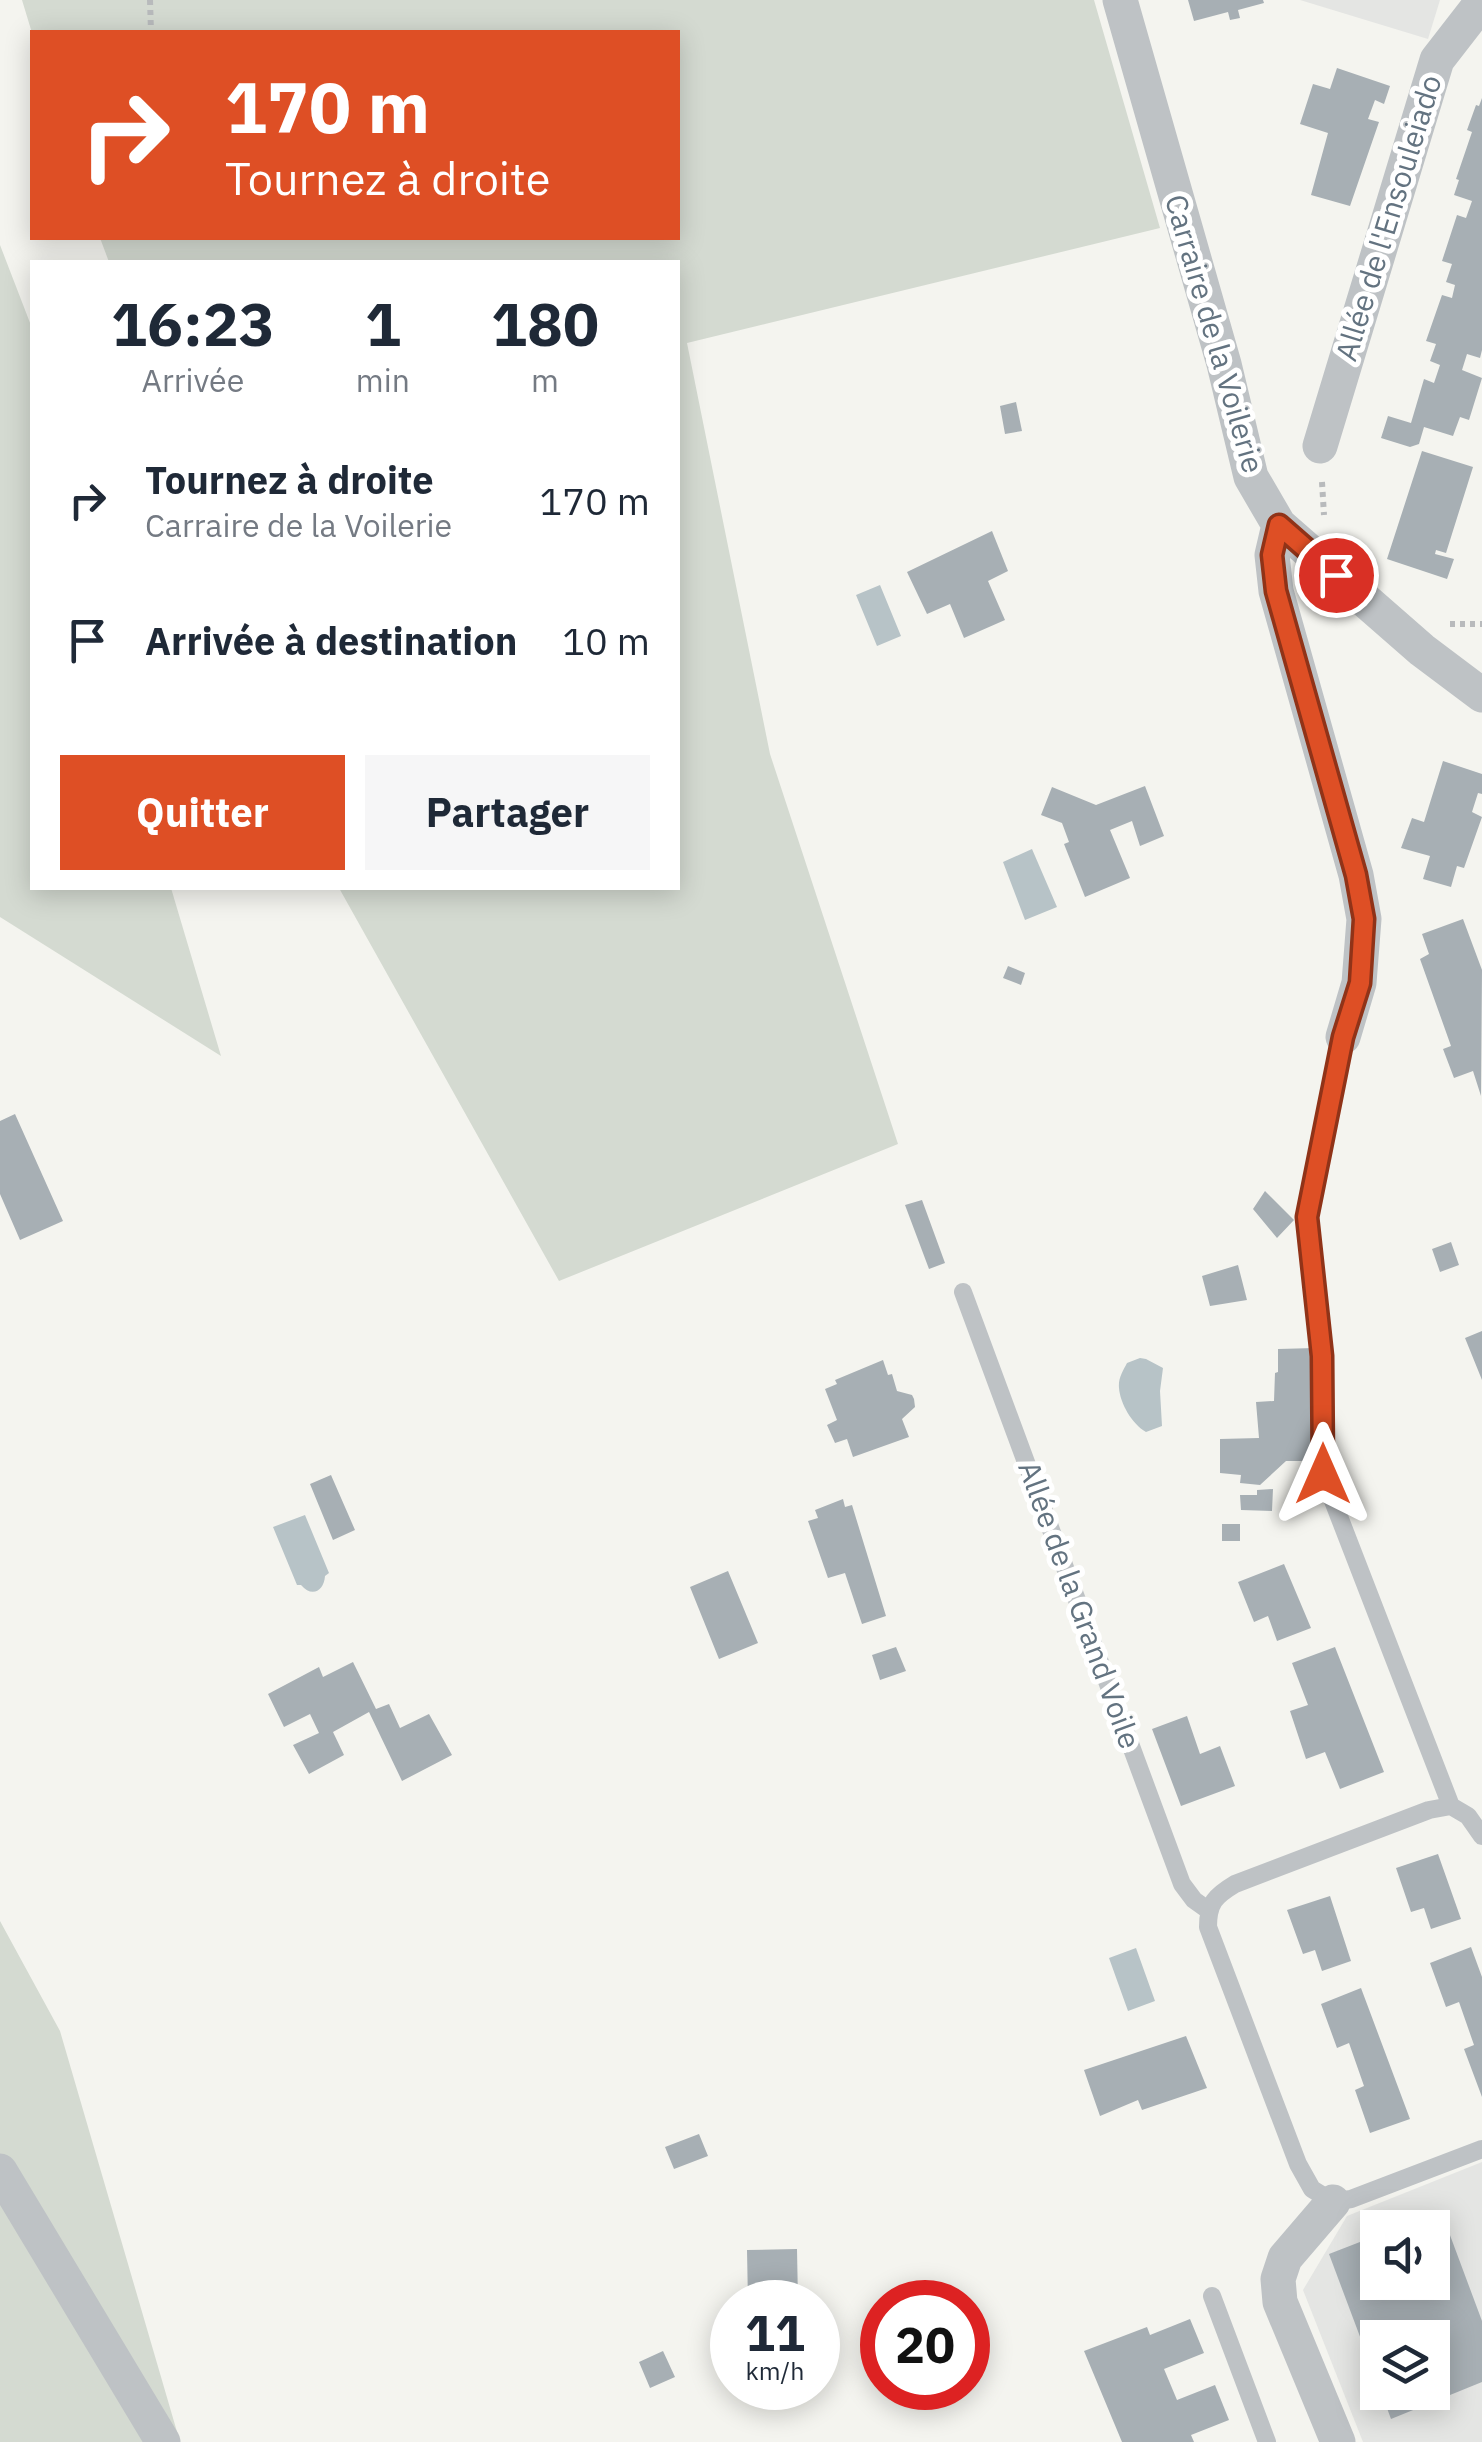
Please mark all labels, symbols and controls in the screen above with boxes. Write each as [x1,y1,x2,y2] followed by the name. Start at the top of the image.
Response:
[225,61,430,152] text: 170 m
[60,70,190,200] icon: right
[1325,70,1450,365] street label: Allée de l'Ensouleiado
[225,149,550,207] text: Tournez à droite
[1157,190,1274,477] street label: Carraire de la Voilerie
[111,284,275,363] text: 16:23
[365,284,401,363] text: 1
[491,284,599,363] text: 180
[142,359,244,401] text: Arrivée
[356,359,410,401] text: min
[531,359,559,401] text: m
[145,455,434,504] text: Tournez à droite
[60,473,115,528] icon: right
[539,476,650,525] text: 170 m
[145,504,452,546] text: Carraire de la Voilerie
[1294,533,1379,618] pin
[1309,548,1364,603] icon: arrive
[60,613,115,668] icon: arrive
[145,616,517,665] text: Arrivée à destination
[562,616,650,665] text: 10 m
[60,755,345,870] button: Quitter
[365,755,650,870] button: Partager
[1271,1422,1375,1526] position arrow
[1010,1455,1151,1754] street label: Allée de la Grand Voile
[1360,2210,1450,2410] map controls
[1360,2210,1450,2300] button: sound
[860,2280,990,2410] speed limit sign: 20
[745,2300,805,2365] text: 11
[1360,2320,1450,2410] button: layers
[746,2354,804,2387] text: km/h

